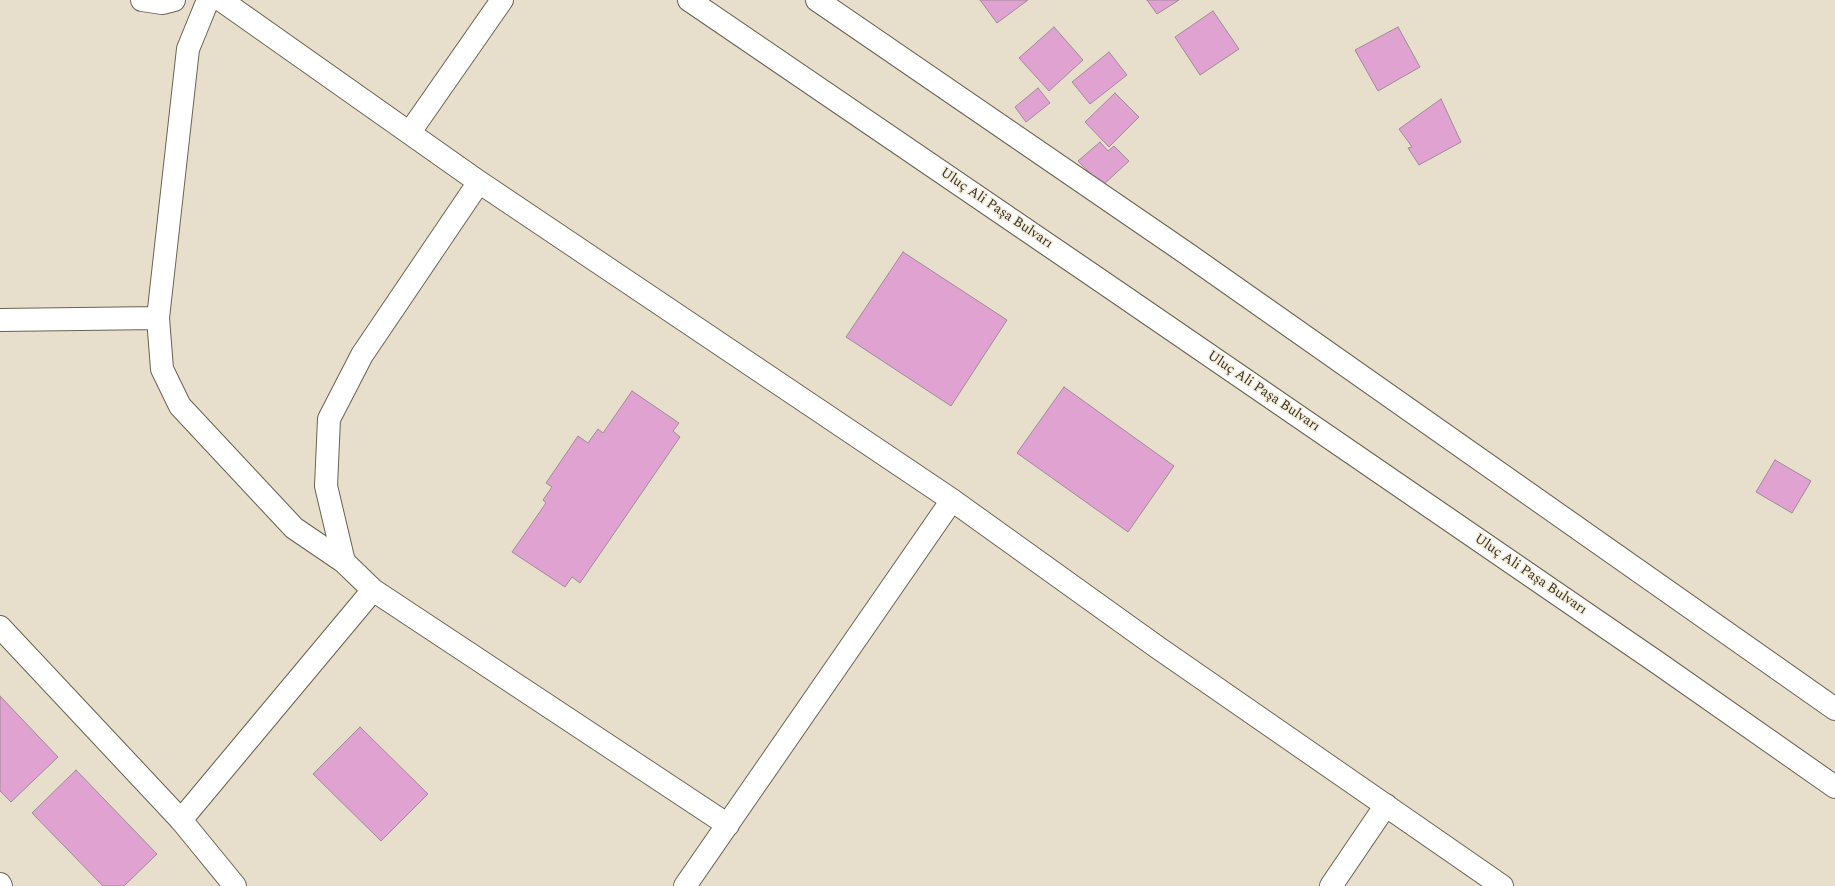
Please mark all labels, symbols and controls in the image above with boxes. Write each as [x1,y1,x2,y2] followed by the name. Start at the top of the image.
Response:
[936,165,1056,253] street label: Uluç Ali Paşa Bulvarı
[1203,348,1323,436] street label: Uluç Ali Paşa Bulvarı
[1470,531,1590,619] street label: Uluç Ali Paşa Bulvarı

